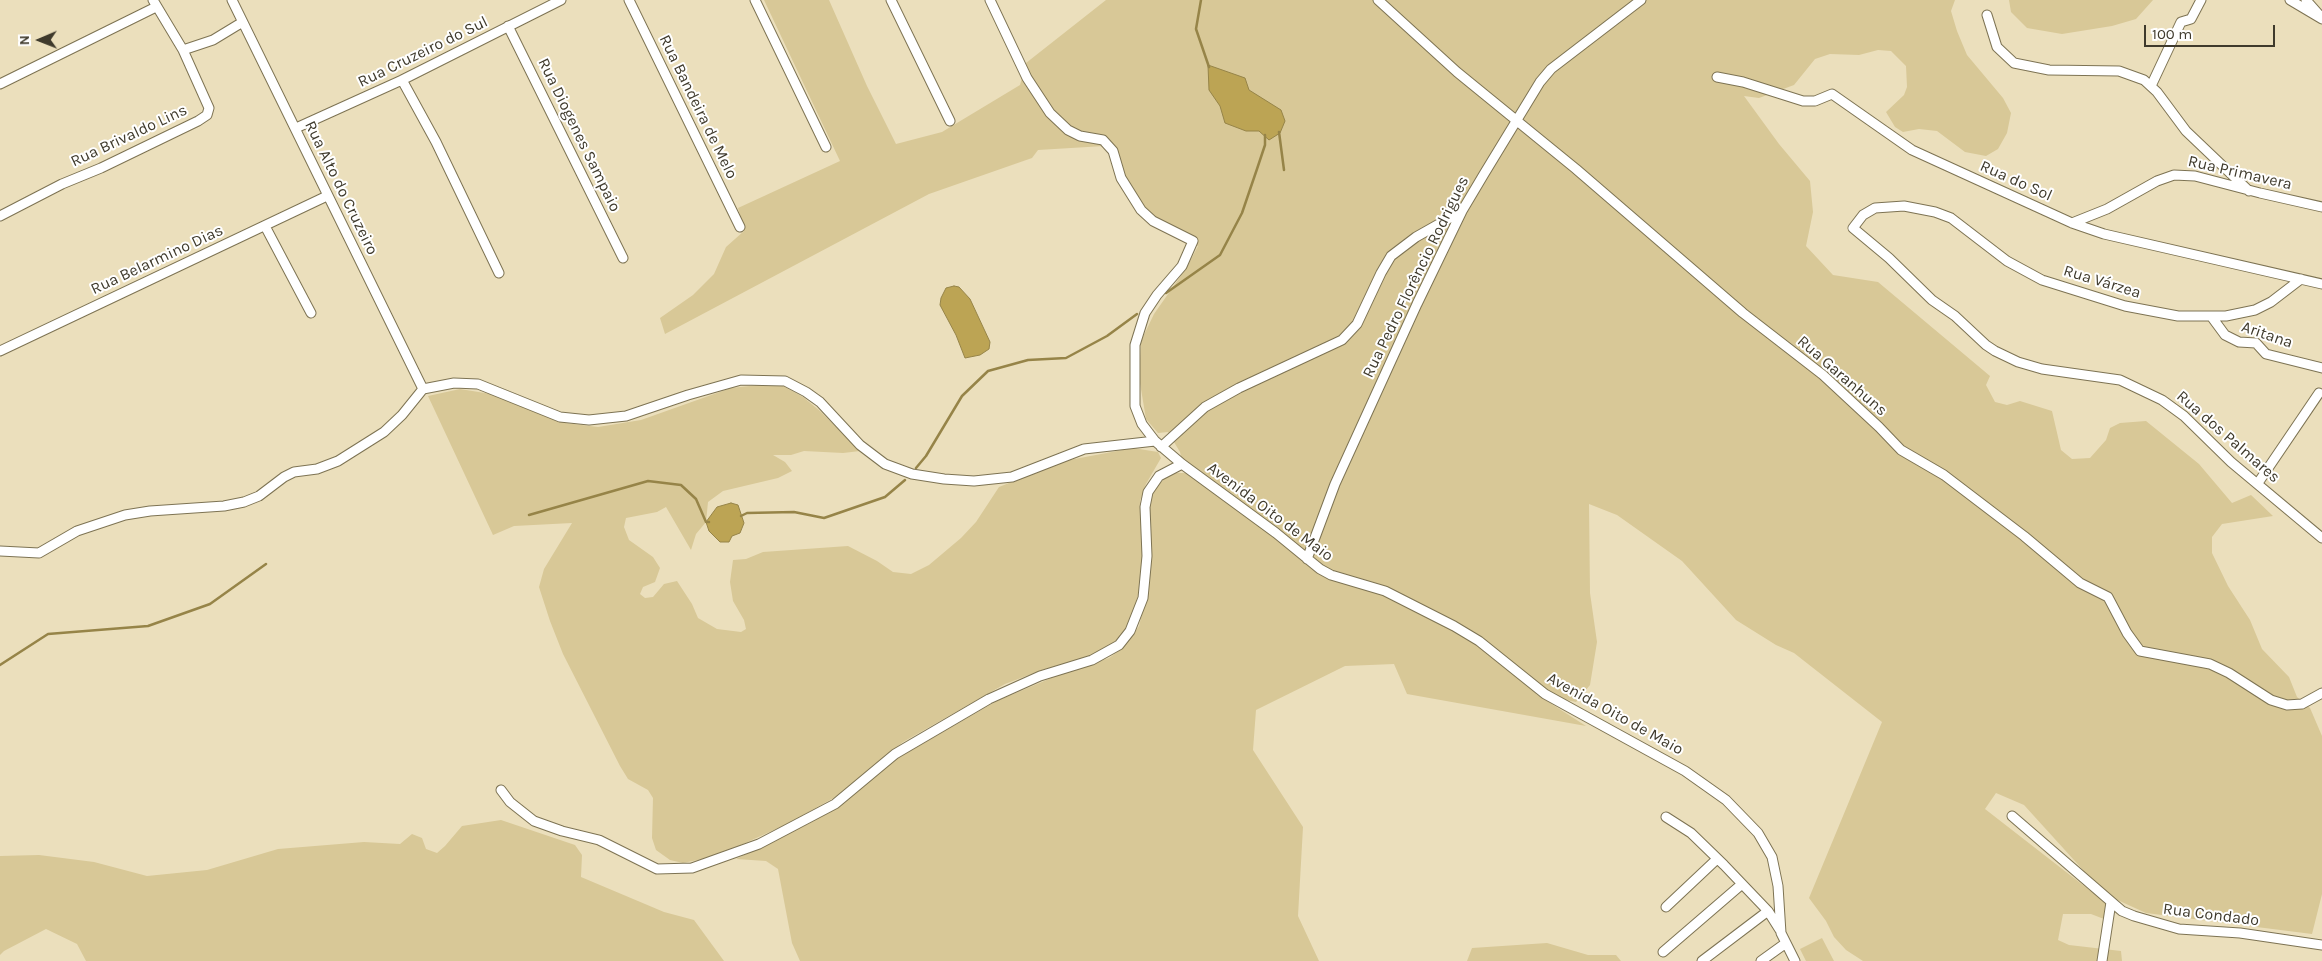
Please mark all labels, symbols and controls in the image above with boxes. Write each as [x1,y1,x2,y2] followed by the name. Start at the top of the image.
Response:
[355,12,491,92] street label: Rua Cruzeiro do Sul
[15,15,65,65] north arrow
[2147,15,2278,47] scale bar
[2152,25,2192,43] text: 100 m
[655,32,741,182] street label: Rua Bandeira de Melo
[16,35,33,45] text: N
[533,55,625,215] street label: Rua Diogenes Sampaio
[68,101,190,171] street label: Rua Brivaldo Lins
[300,118,382,258] street label: Rua Alto do Cruzeiro
[2186,152,2294,194] street label: Rua Primavera
[1977,157,2055,205] street label: Rua do Sol
[1359,173,1473,381] street label: Rua Pedro Florêncio Rodrigues
[88,221,226,299] street label: Rua Belarmino Dias
[2061,261,2143,303] street label: Rua Várzea
[2239,317,2295,353] street label: Aritana
[1793,332,1891,420] street label: Rua Garanhuns
[2172,387,2284,487] street label: Rua dos Palmares
[1203,458,1337,566] street label: Avenida Oito de Maio
[1544,669,1686,759] street label: Avenida Oito de Maio
[2162,900,2260,930] street label: Rua Condado

